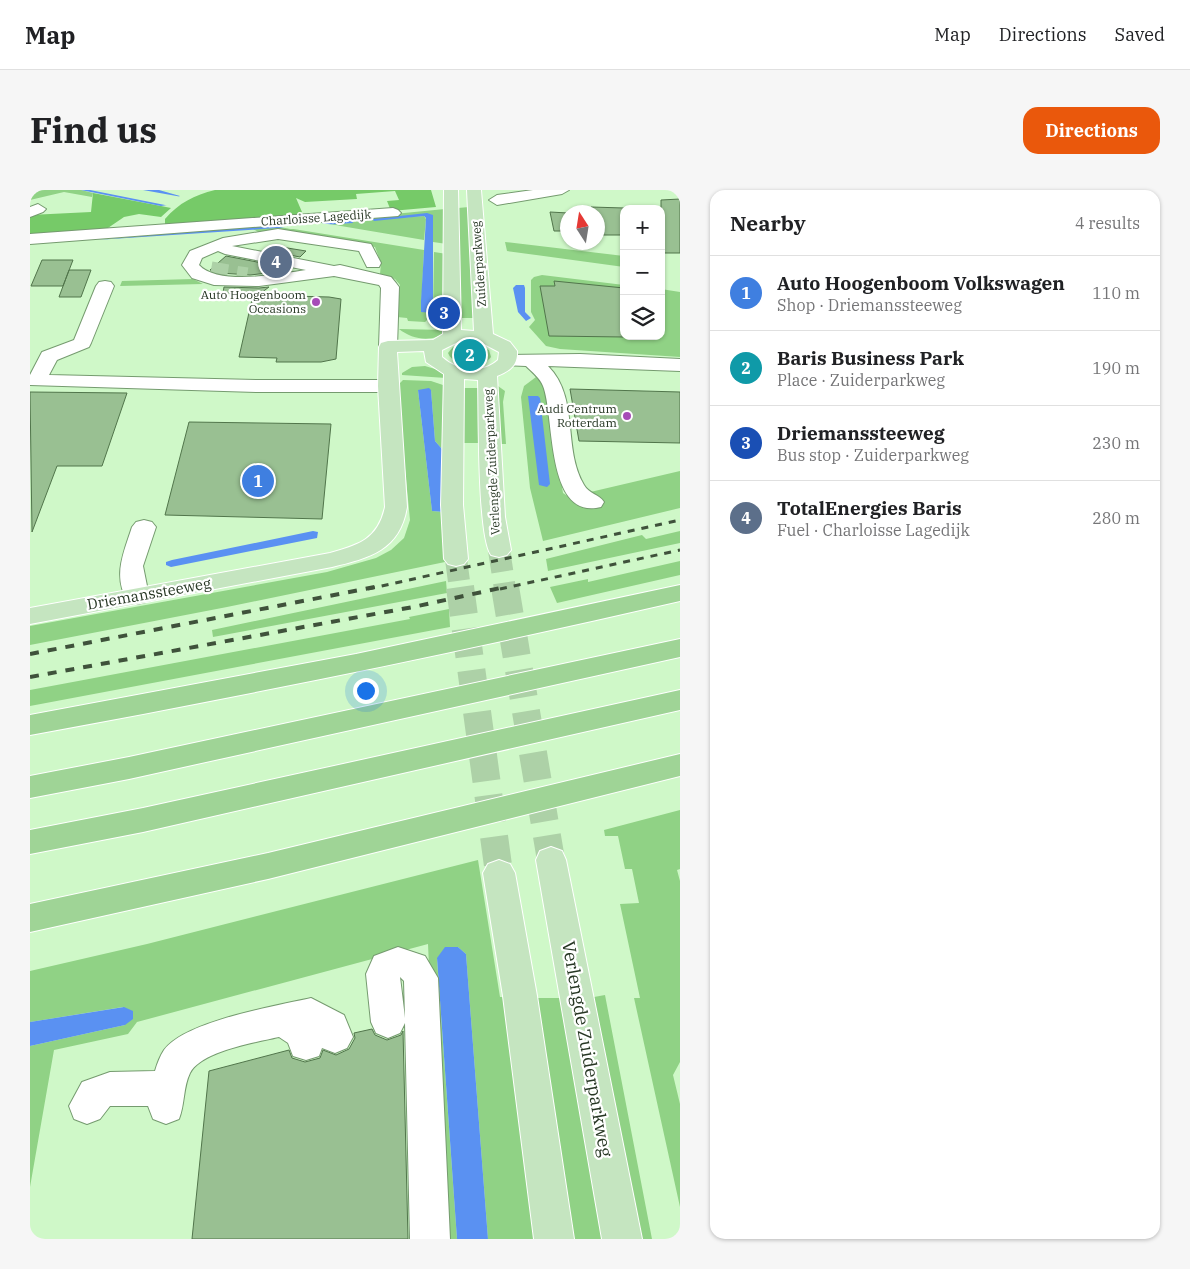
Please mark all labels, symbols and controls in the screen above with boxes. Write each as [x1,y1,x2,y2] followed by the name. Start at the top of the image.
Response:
[25,19,75,51] text: Map
[934,23,971,46] text: Map
[999,23,1087,46] text: Directions
[1115,23,1165,46] text: Saved
[30,107,157,153] text: Find us
[1023,107,1160,154] button: Directions
[560,205,605,250] north arrow
[620,205,665,340] map controls
[620,205,665,250] button: +
[260,206,372,229] street label: Charloisse Lagedijk
[730,209,806,237] text: Nearby
[1075,213,1140,233] text: 4 results
[468,220,489,308] street label: Zuiderparkweg
[260,243,292,281] pin: 4
[620,250,665,295] button: −
[777,271,1065,295] text: Auto Hoogenboom Volkswagen
[741,283,751,303] text: 1
[1092,283,1140,303] text: 110 m
[201,287,307,316] place label: Auto Hoogenboom Occasions
[428,294,460,332] pin: 3
[620,295,665,340] button: layers
[777,295,962,315] text: Shop · Driemanssteeweg
[310,296,322,308] marker: Auto Hoogenboom Occasions
[454,336,486,374] pin: 2
[777,346,964,370] text: Baris Business Park
[741,358,751,378] text: 2
[1092,358,1140,378] text: 190 m
[777,370,945,390] text: Place · Zuiderparkweg
[480,388,503,535] street label: Verlengde Zuiderparkweg
[537,401,618,430] place label: Audi Centrum Rotterdam
[621,410,633,422] marker: Audi Centrum Rotterdam
[777,421,945,445] text: Driemanssteeweg
[741,433,751,453] text: 3
[1092,433,1140,453] text: 230 m
[777,445,969,465] text: Bus stop · Zuiderparkweg
[242,462,274,500] pin: 1
[777,496,962,520] text: TotalEnergies Baris
[741,508,751,528] text: 4
[1092,508,1140,528] text: 280 m
[777,520,970,540] text: Fuel · Charloisse Lagedijk
[85,573,212,614] street label: Driemanssteeweg
[353,678,379,704] your location
[557,939,618,1159] street label: Verlengde Zuiderparkweg

